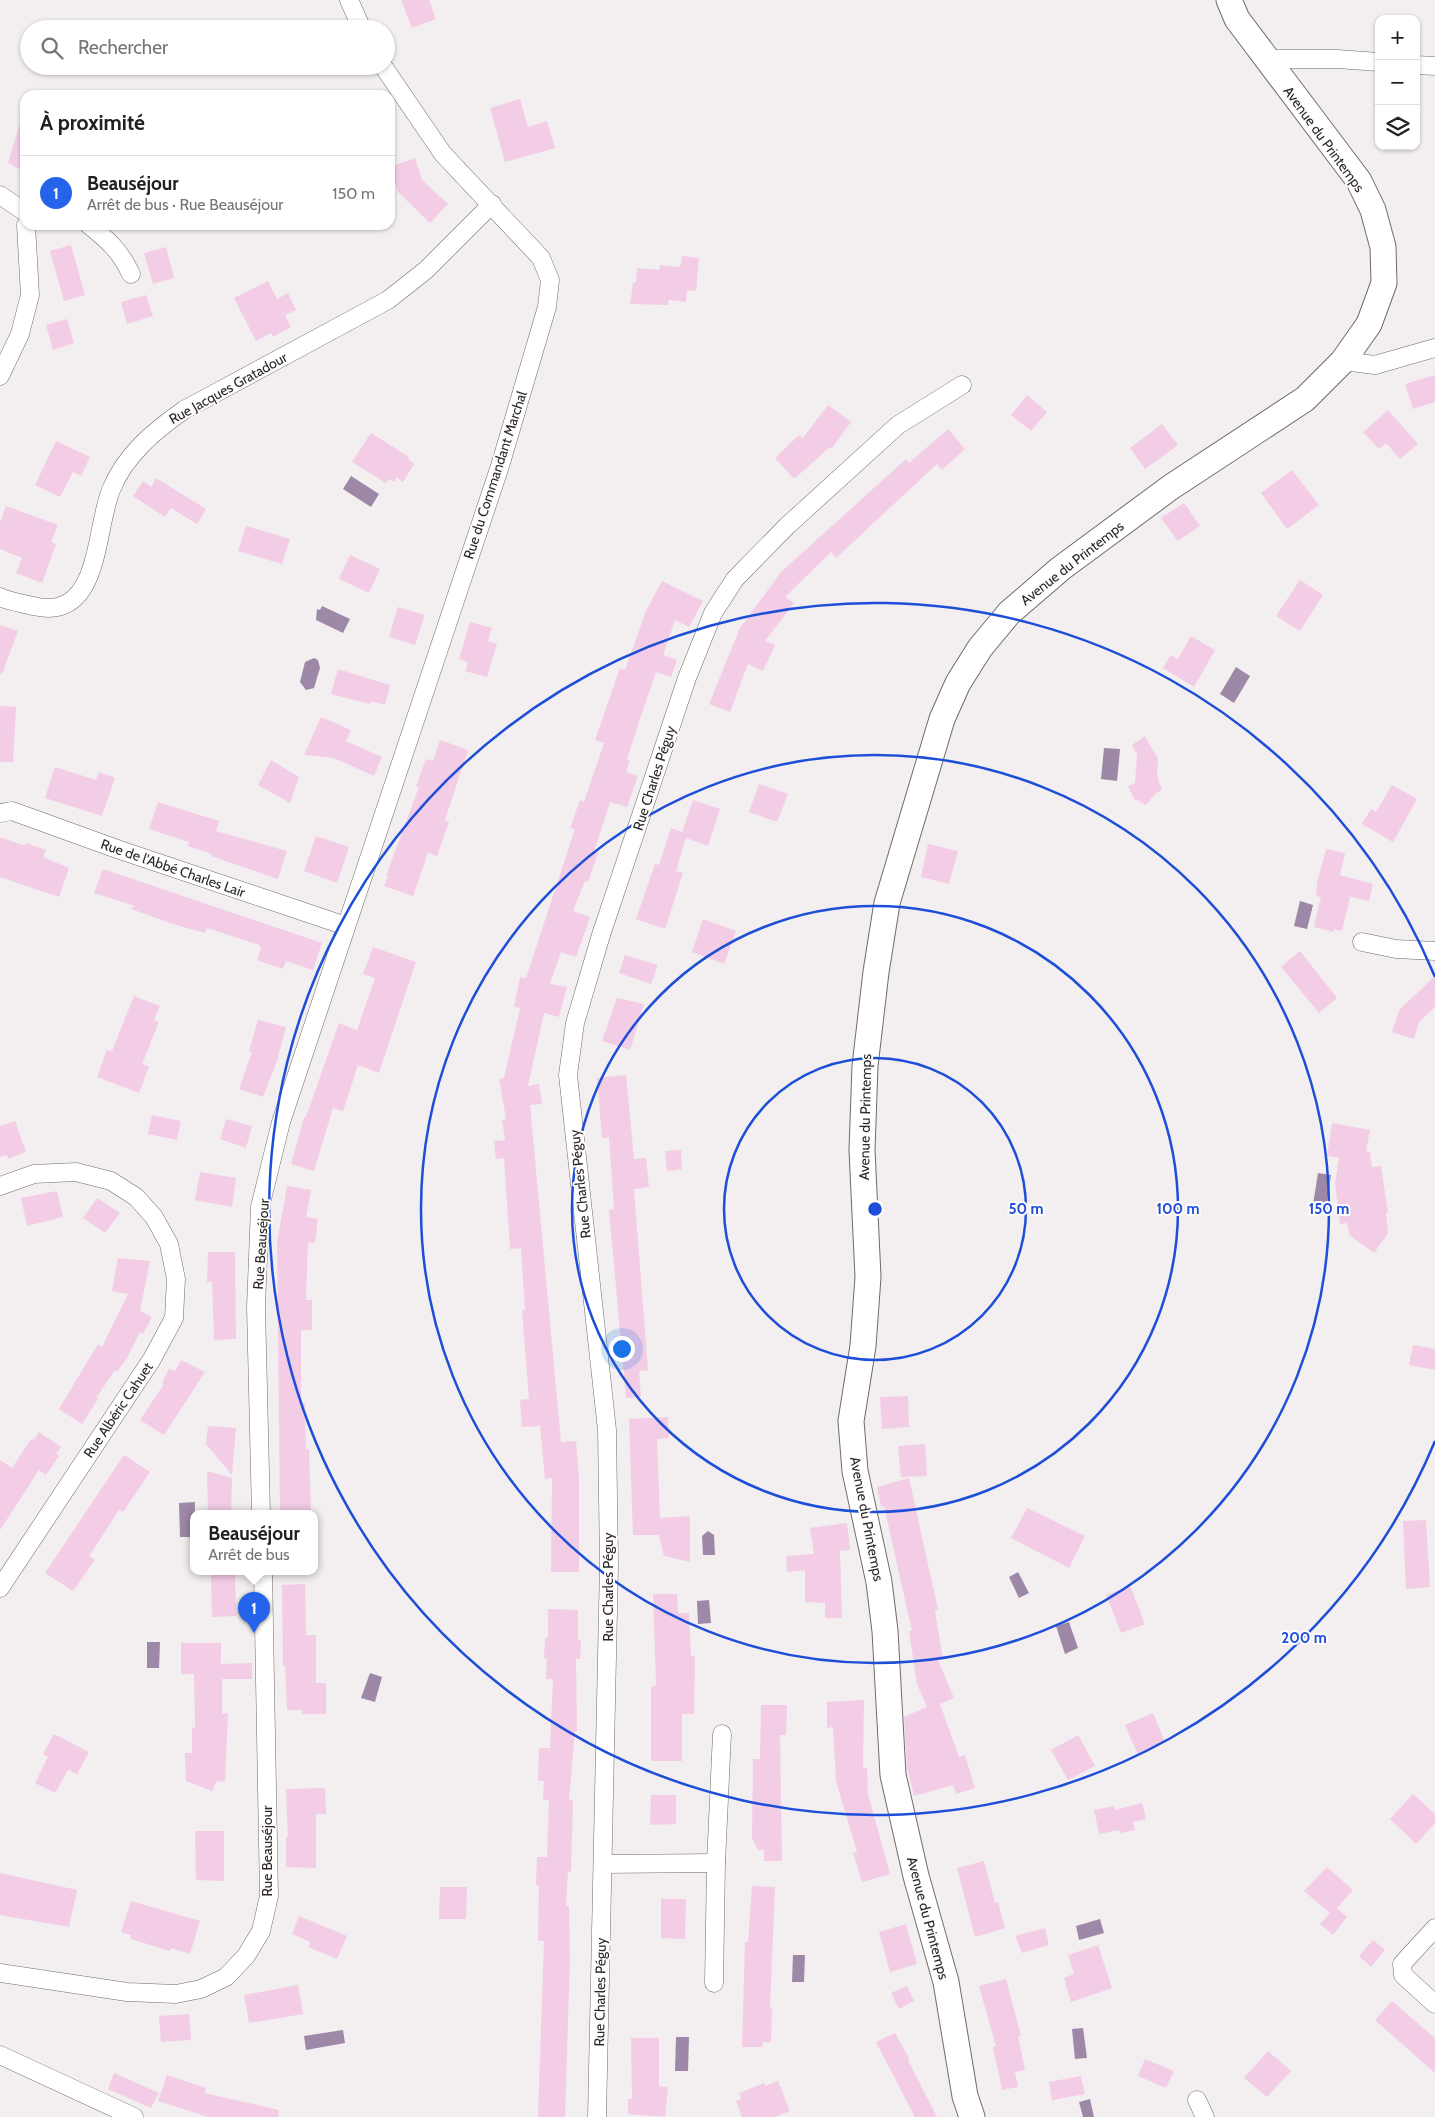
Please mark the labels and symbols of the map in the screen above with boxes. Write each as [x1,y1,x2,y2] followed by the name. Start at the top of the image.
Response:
[1280,83,1369,196] street label: Avenue du Printemps
[166,348,291,428] street label: Rue Jacques Gratadour
[459,388,531,561] street label: Rue du Commandant Marchal
[1017,517,1128,609] street label: Avenue du Printemps
[629,723,679,833] street label: Rue Charles Péguy
[99,835,248,901] street label: Rue de l'Abbé Charles Lair
[855,1053,875,1180] street label: Avenue du Printemps
[565,1129,595,1239] street label: Rue Charles Péguy
[249,1197,273,1290] street label: Rue Beauséjour
[866,1200,884,1218] centre of rings
[1008,1200,1044,1218] text: 50 m
[1156,1200,1200,1218] text: 100 m
[1309,1200,1349,1218] text: 150 m
[609,1336,635,1362] your location
[79,1358,157,1461] street label: Rue Albéric Cahuet
[846,1455,888,1583] street label: Avenue du Printemps
[599,1532,617,1642] street label: Rue Charles Péguy
[238,1592,270,1633] pin: 1
[1281,1629,1327,1647] text: 200 m
[258,1805,276,1896] street label: Rue Beauséjour
[903,1855,953,1982] street label: Avenue du Printemps
[590,1937,610,2047] street label: Rue Charles Péguy

